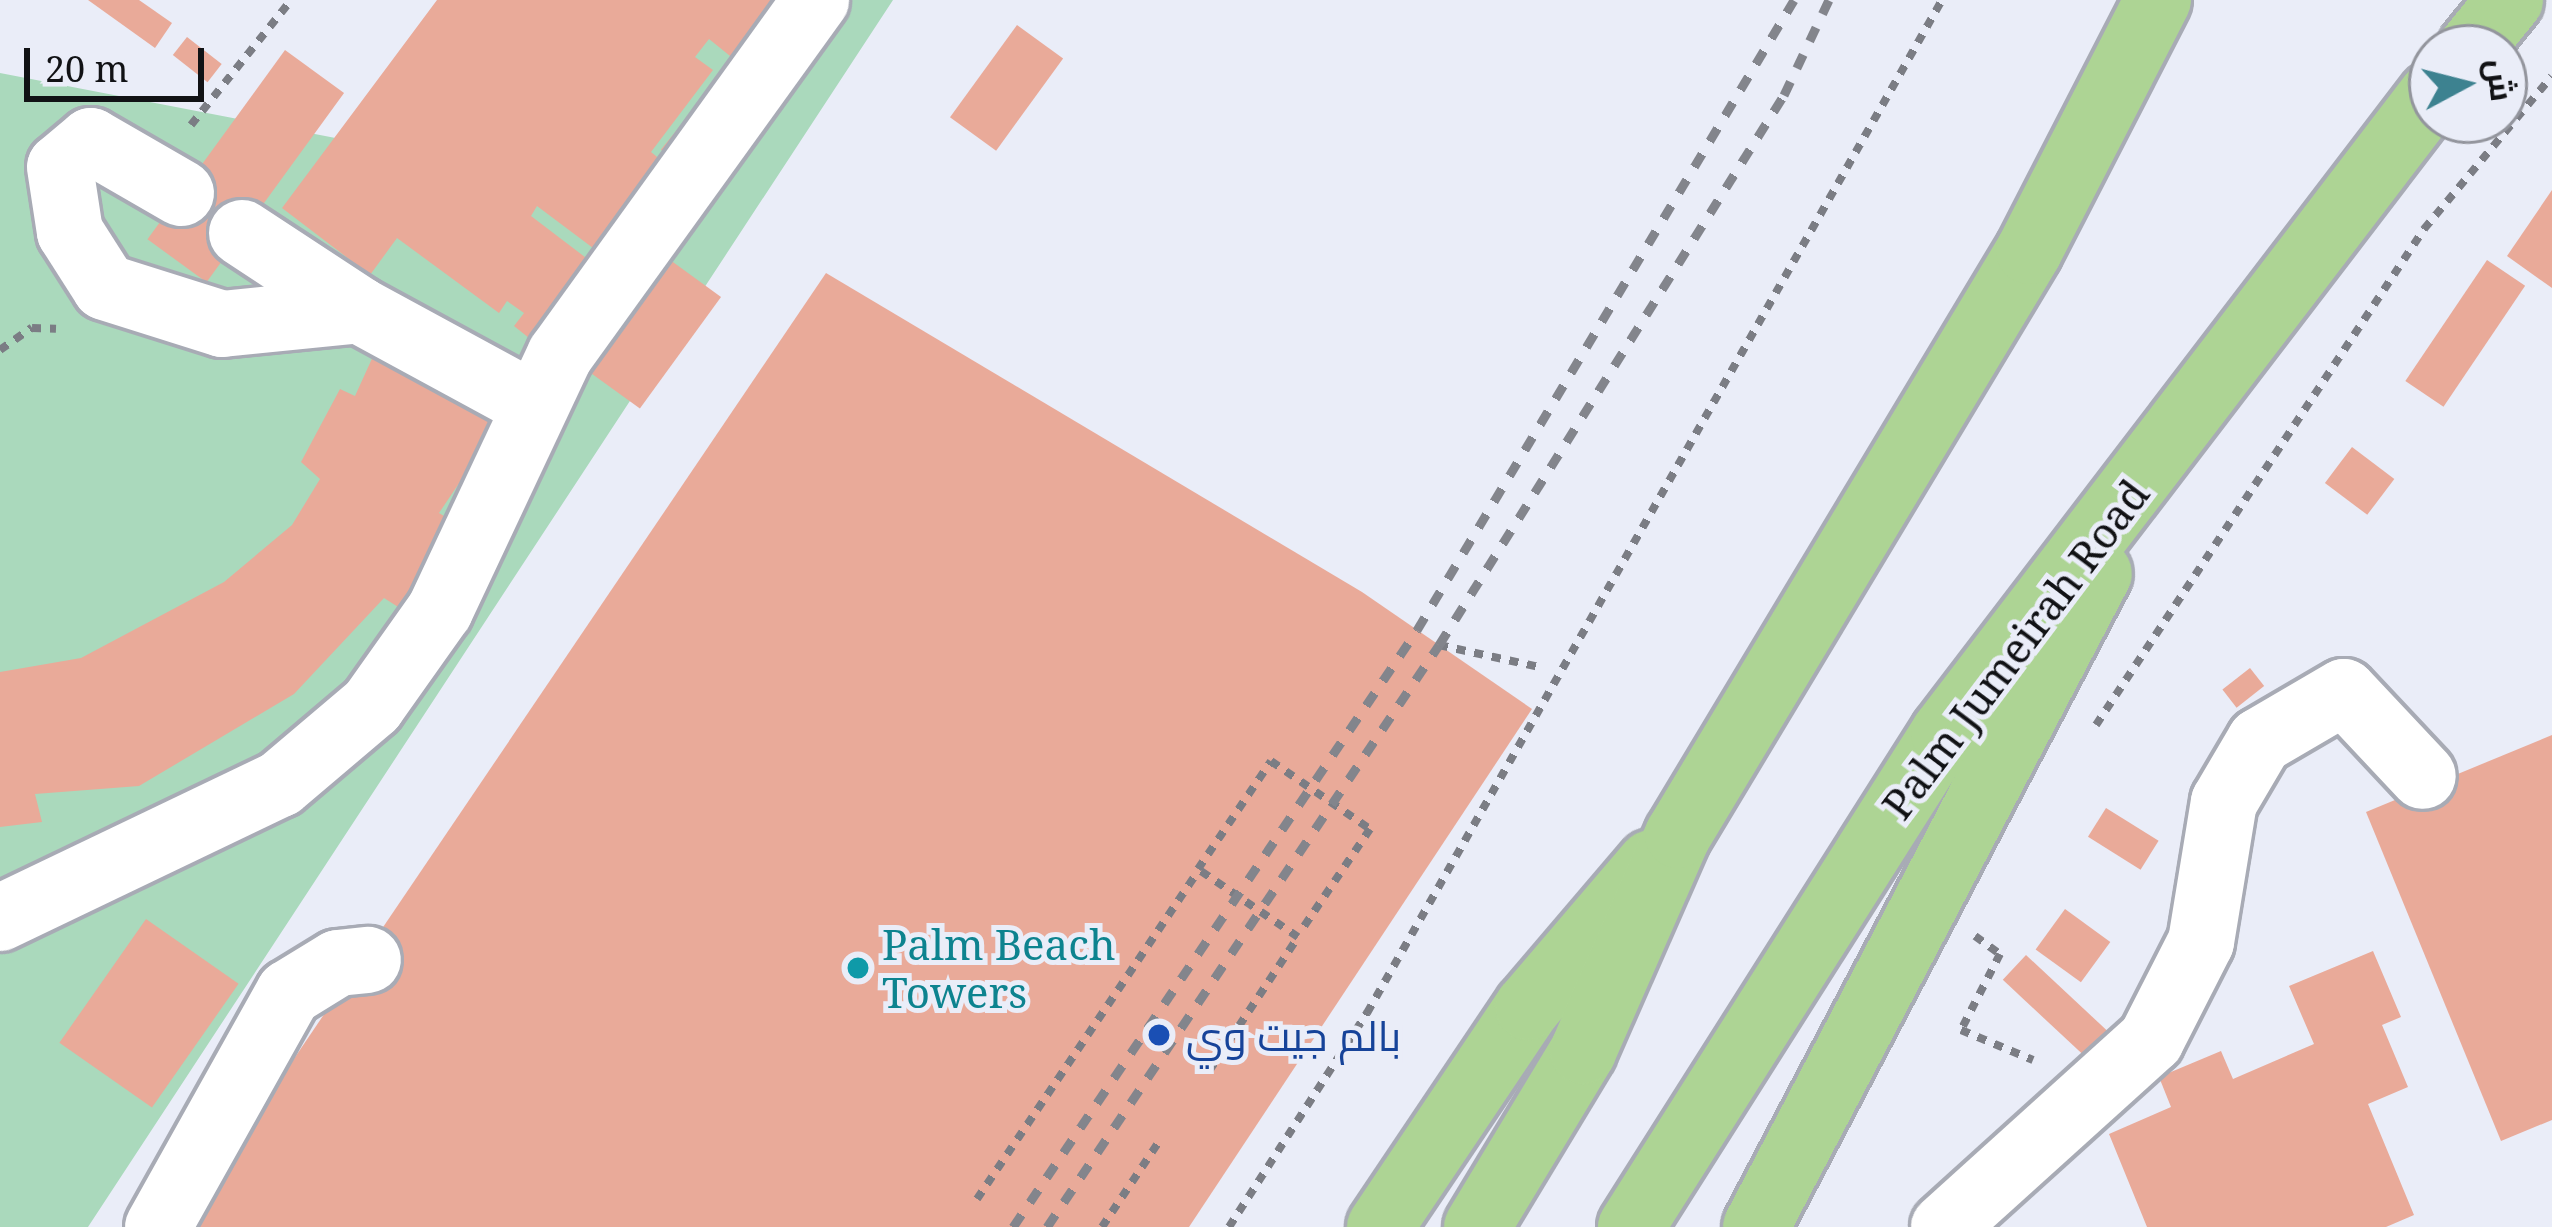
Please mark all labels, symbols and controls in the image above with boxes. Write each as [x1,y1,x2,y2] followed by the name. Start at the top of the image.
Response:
[30,24,210,98] scale bar
[2408,24,2528,144] north arrow
[45,44,129,93] text: 20 m
[2476,56,2526,104] text: ش
[1871,470,2159,828] street label: Palm Jumeirah Road
[882,919,1116,1018] place label: Palm Beach Towers
[845,955,871,981] marker: Palm Beach Towers
[1186,1010,1401,1060] place label: بالم جيت وي
[1143,1019,1175,1051] marker: بالم جيت وي

